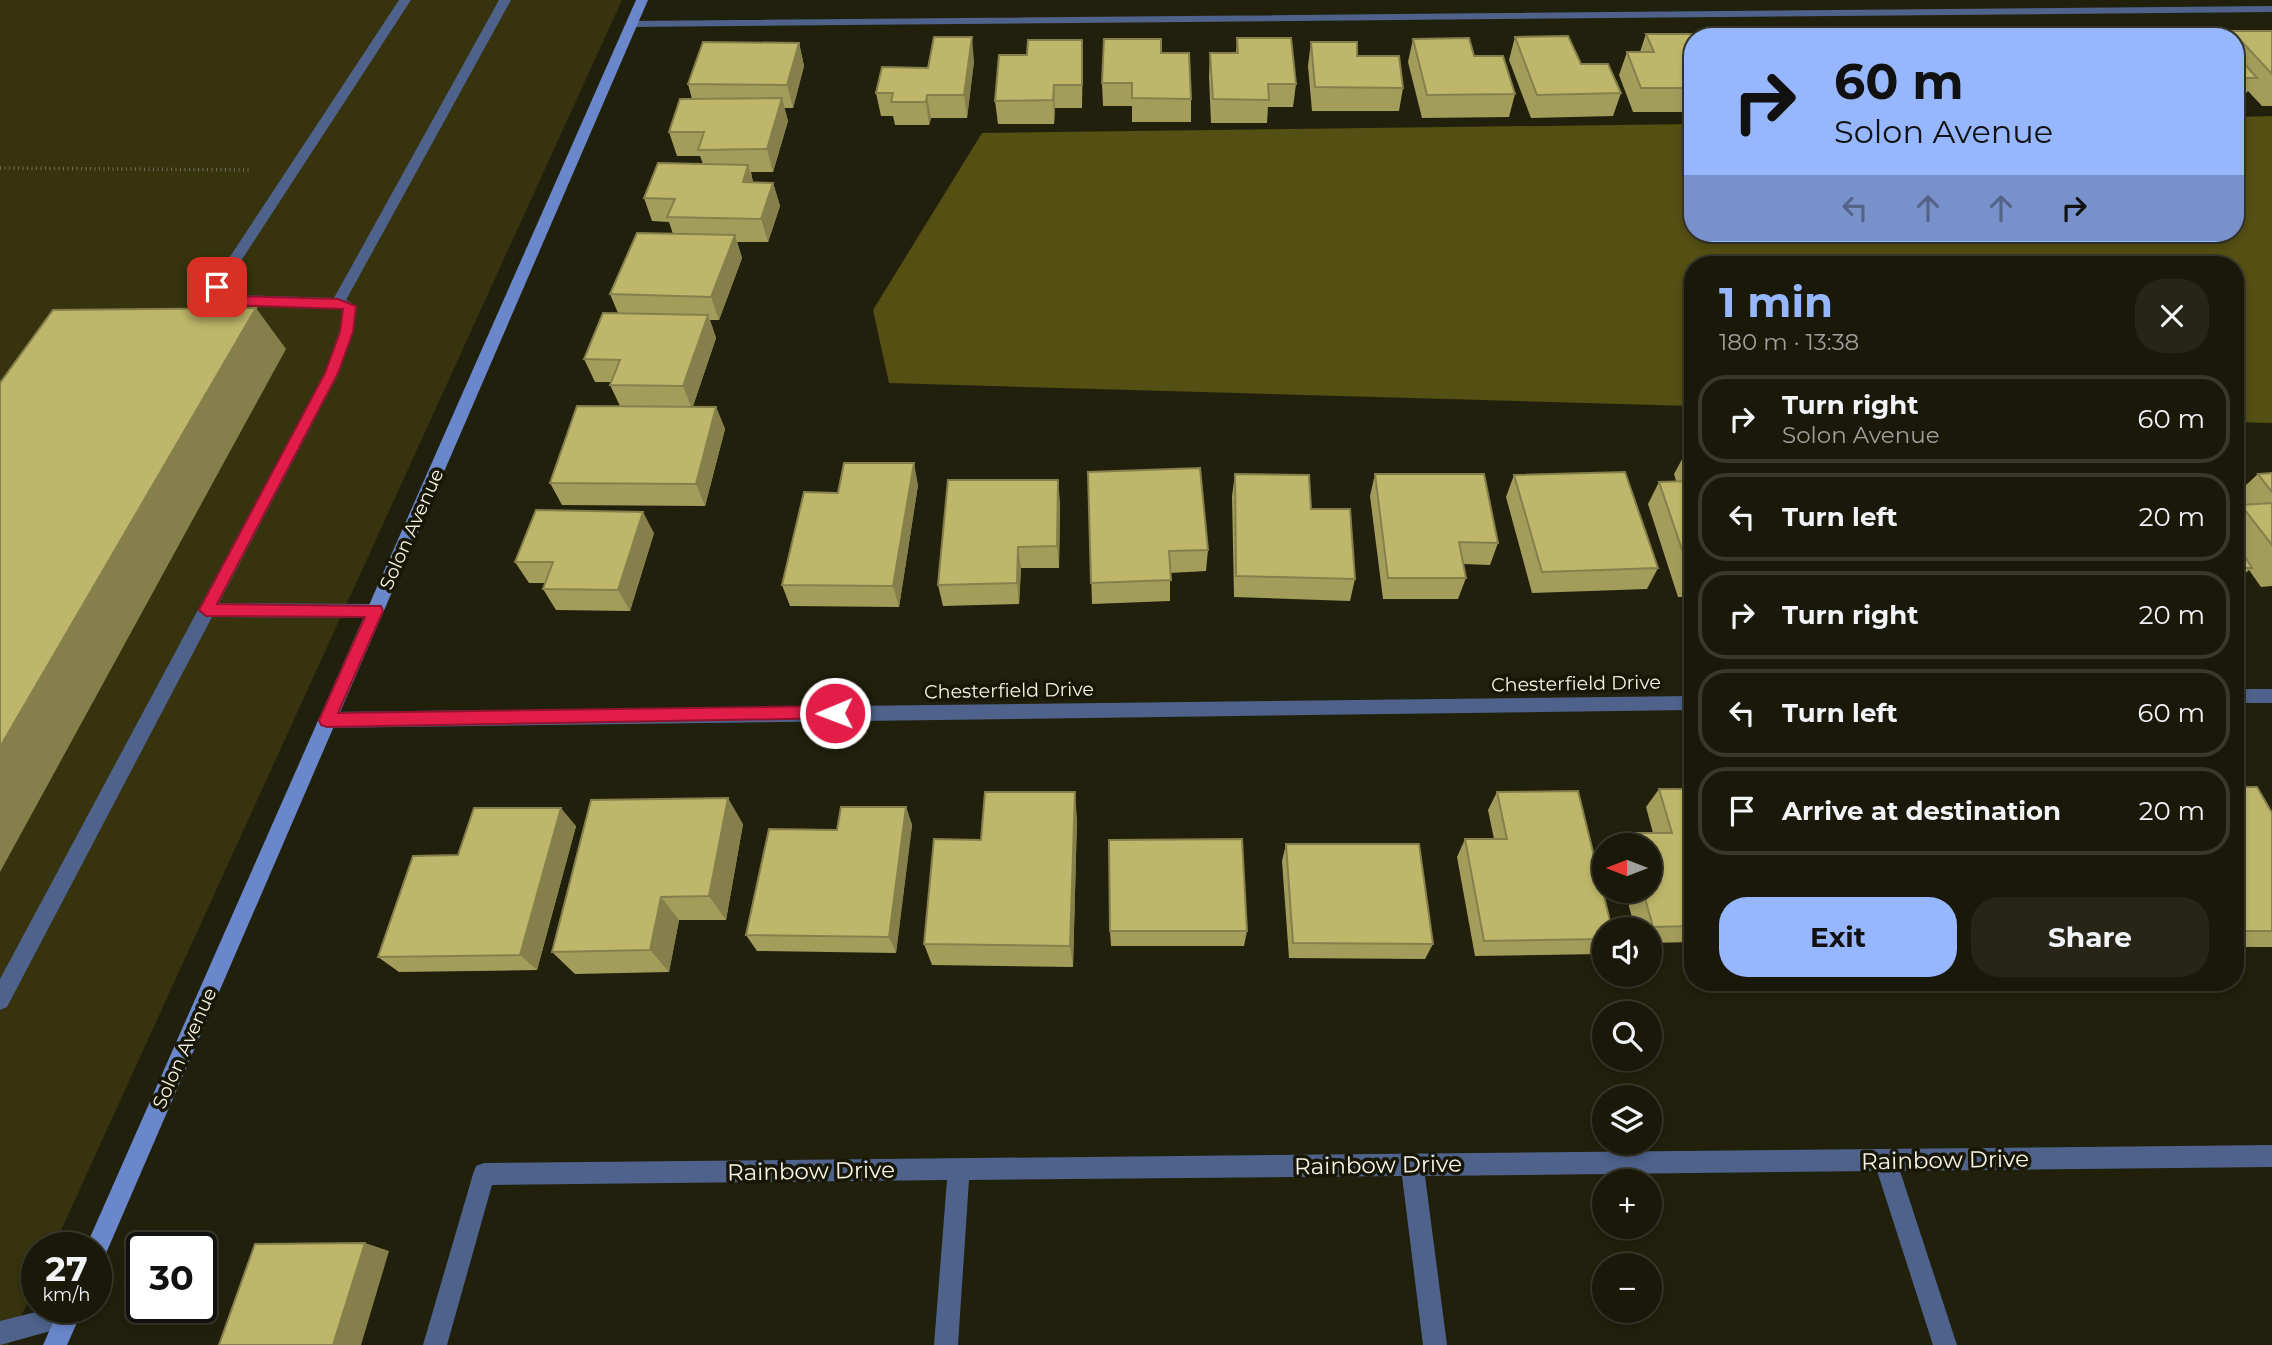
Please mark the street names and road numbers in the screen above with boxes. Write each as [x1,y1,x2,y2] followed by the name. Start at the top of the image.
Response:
[374,465,448,593] street label: Solon Avenue
[1491,671,1661,696] street label: Chesterfield Drive
[924,678,1094,703] street label: Chesterfield Drive
[147,984,221,1112] street label: Solon Avenue
[1861,1145,2029,1175] street label: Rainbow Drive
[1294,1150,1462,1180] street label: Rainbow Drive
[727,1156,895,1186] street label: Rainbow Drive

